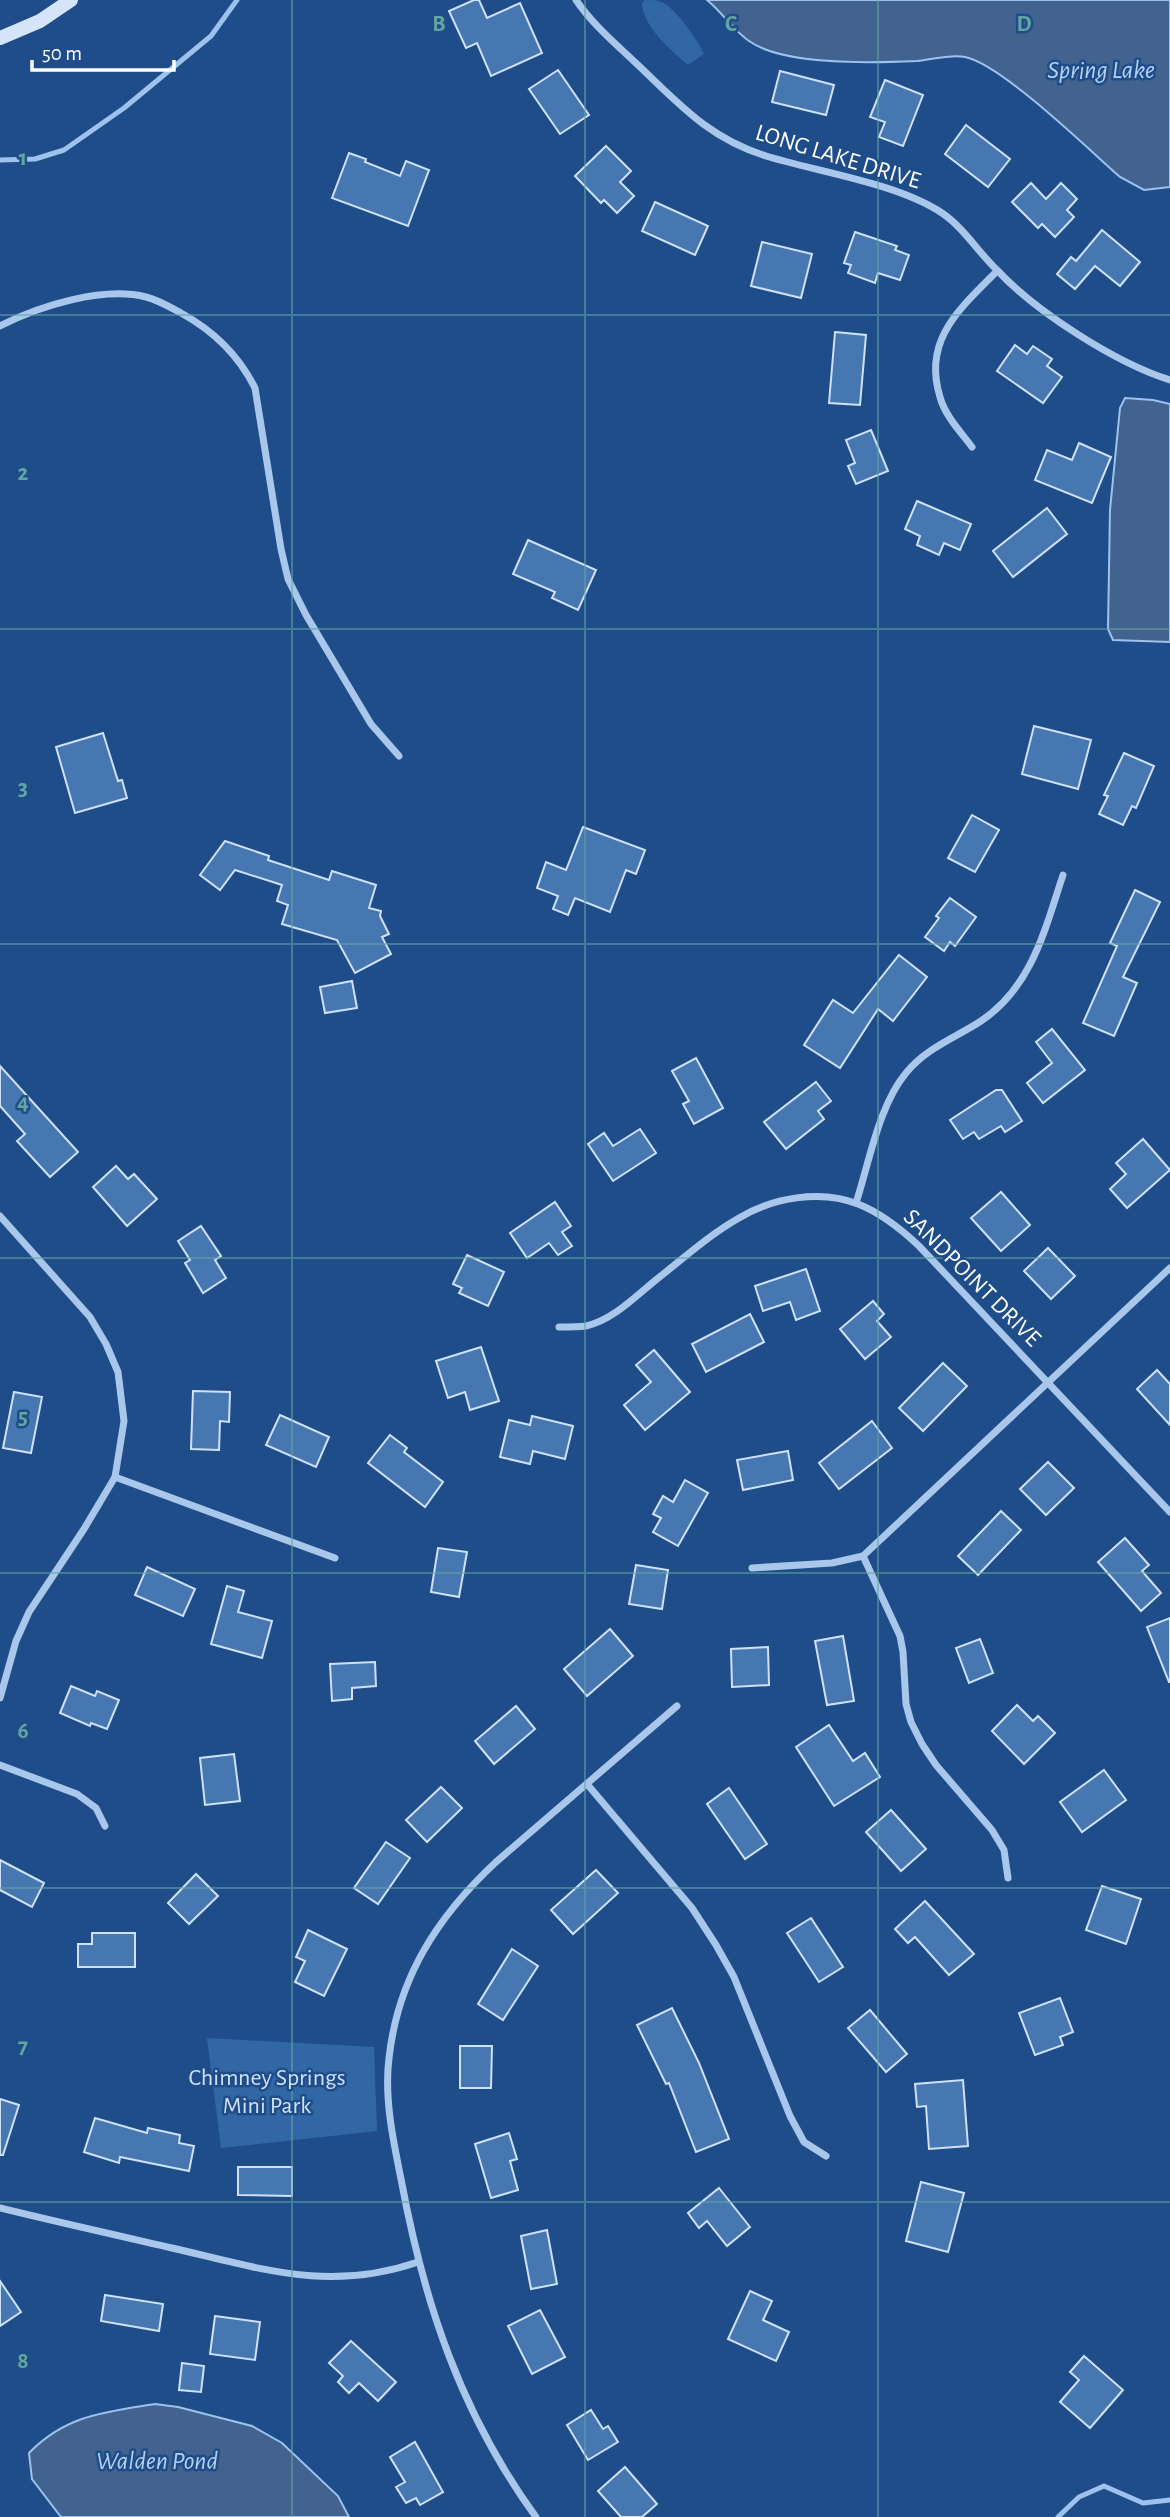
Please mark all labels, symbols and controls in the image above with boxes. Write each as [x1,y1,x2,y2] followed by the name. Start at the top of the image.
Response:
[432,13,446,36] text: B
[725,13,737,36] text: C
[1016,13,1032,36] text: D
[32,28,173,72] scale bar
[42,43,82,64] text: 50 m
[1047,57,1155,83] water label: Spring Lake
[753,120,924,194] street label: LONG LAKE DRIVE
[19,147,27,170] text: 1
[18,462,29,485] text: 2
[18,777,28,800] text: 3
[17,1091,29,1114] text: 4
[899,1205,1045,1351] street label: SANDPOINT DRIVE
[18,1406,28,1429] text: 5
[17,1720,29,1743] text: 6
[18,2035,28,2058] text: 7
[188,2066,346,2118] park label: Chimney Springs Mini Park
[17,2350,29,2373] text: 8
[96,2448,219,2474] water label: Walden Pond

